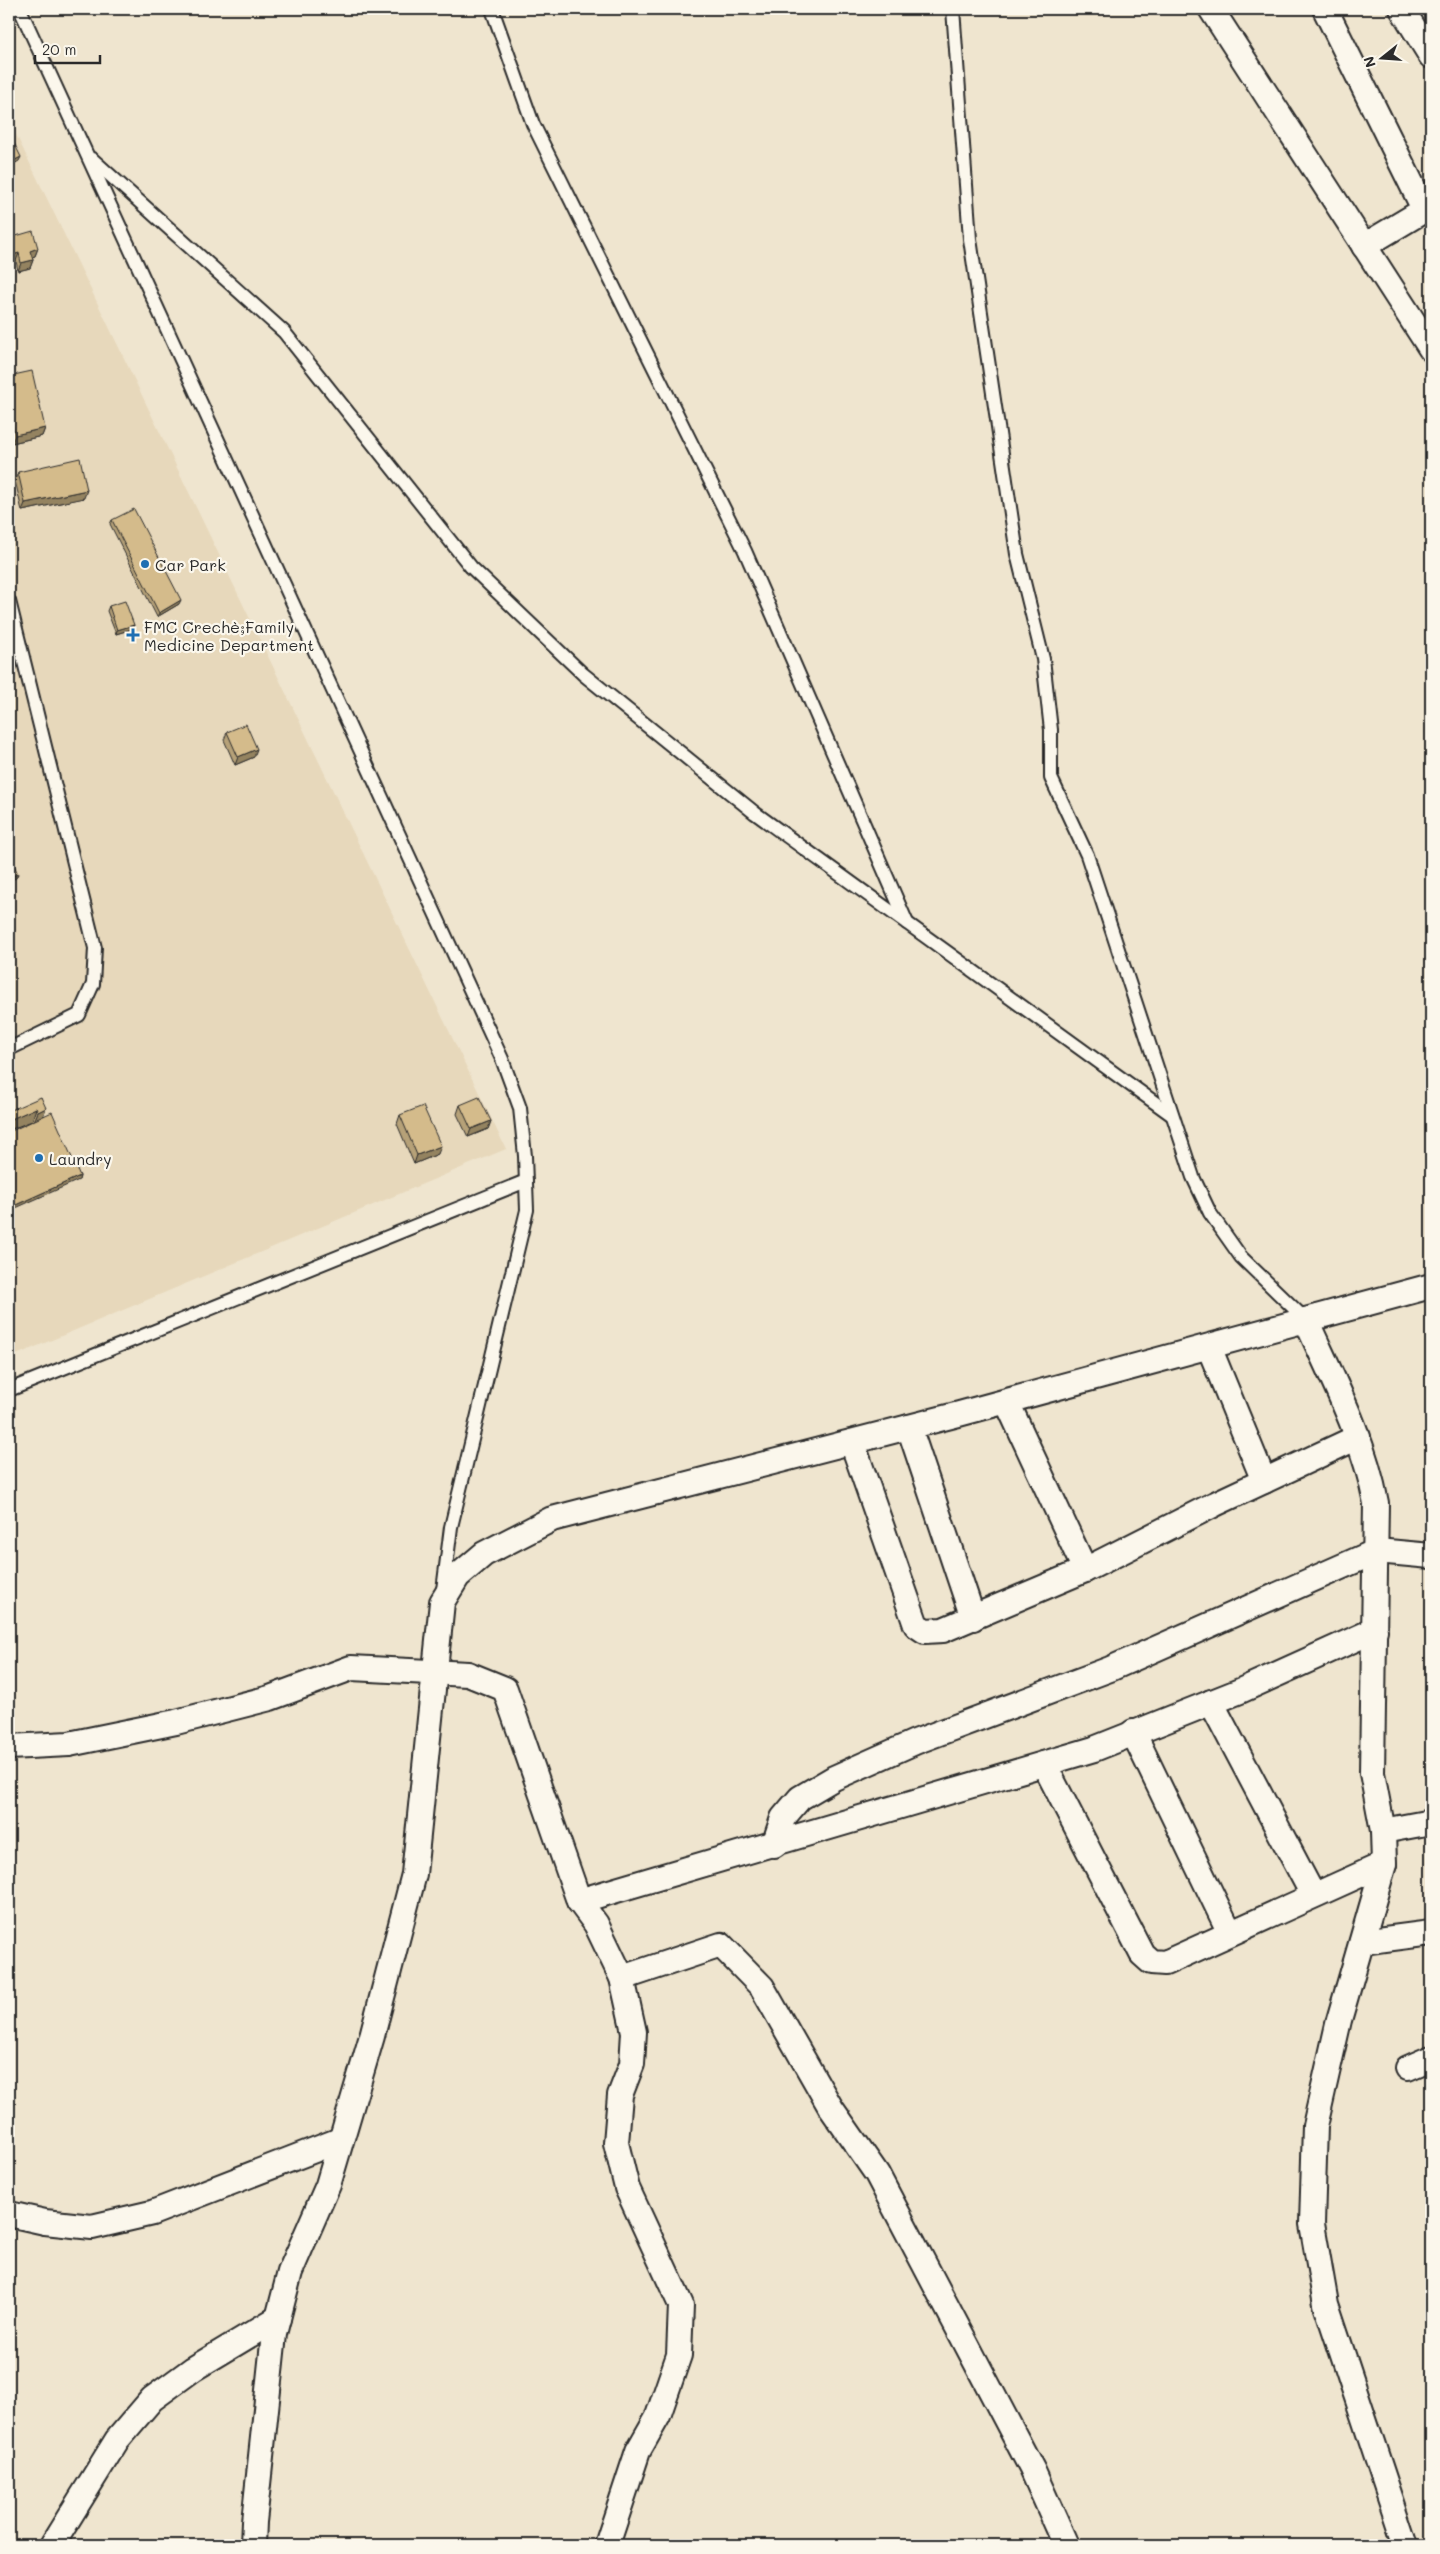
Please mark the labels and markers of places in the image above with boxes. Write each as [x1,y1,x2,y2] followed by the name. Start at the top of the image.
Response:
[155,554,226,575] place label: Car Park
[139,558,151,570] marker: Car Park
[144,616,314,655] place label: FMC Crechè;Family Medicine Department
[126,628,140,642] marker: FMC Crechè;Family Medicine Department
[49,1148,112,1169] place label: Laundry
[33,1152,45,1164] marker: Laundry

